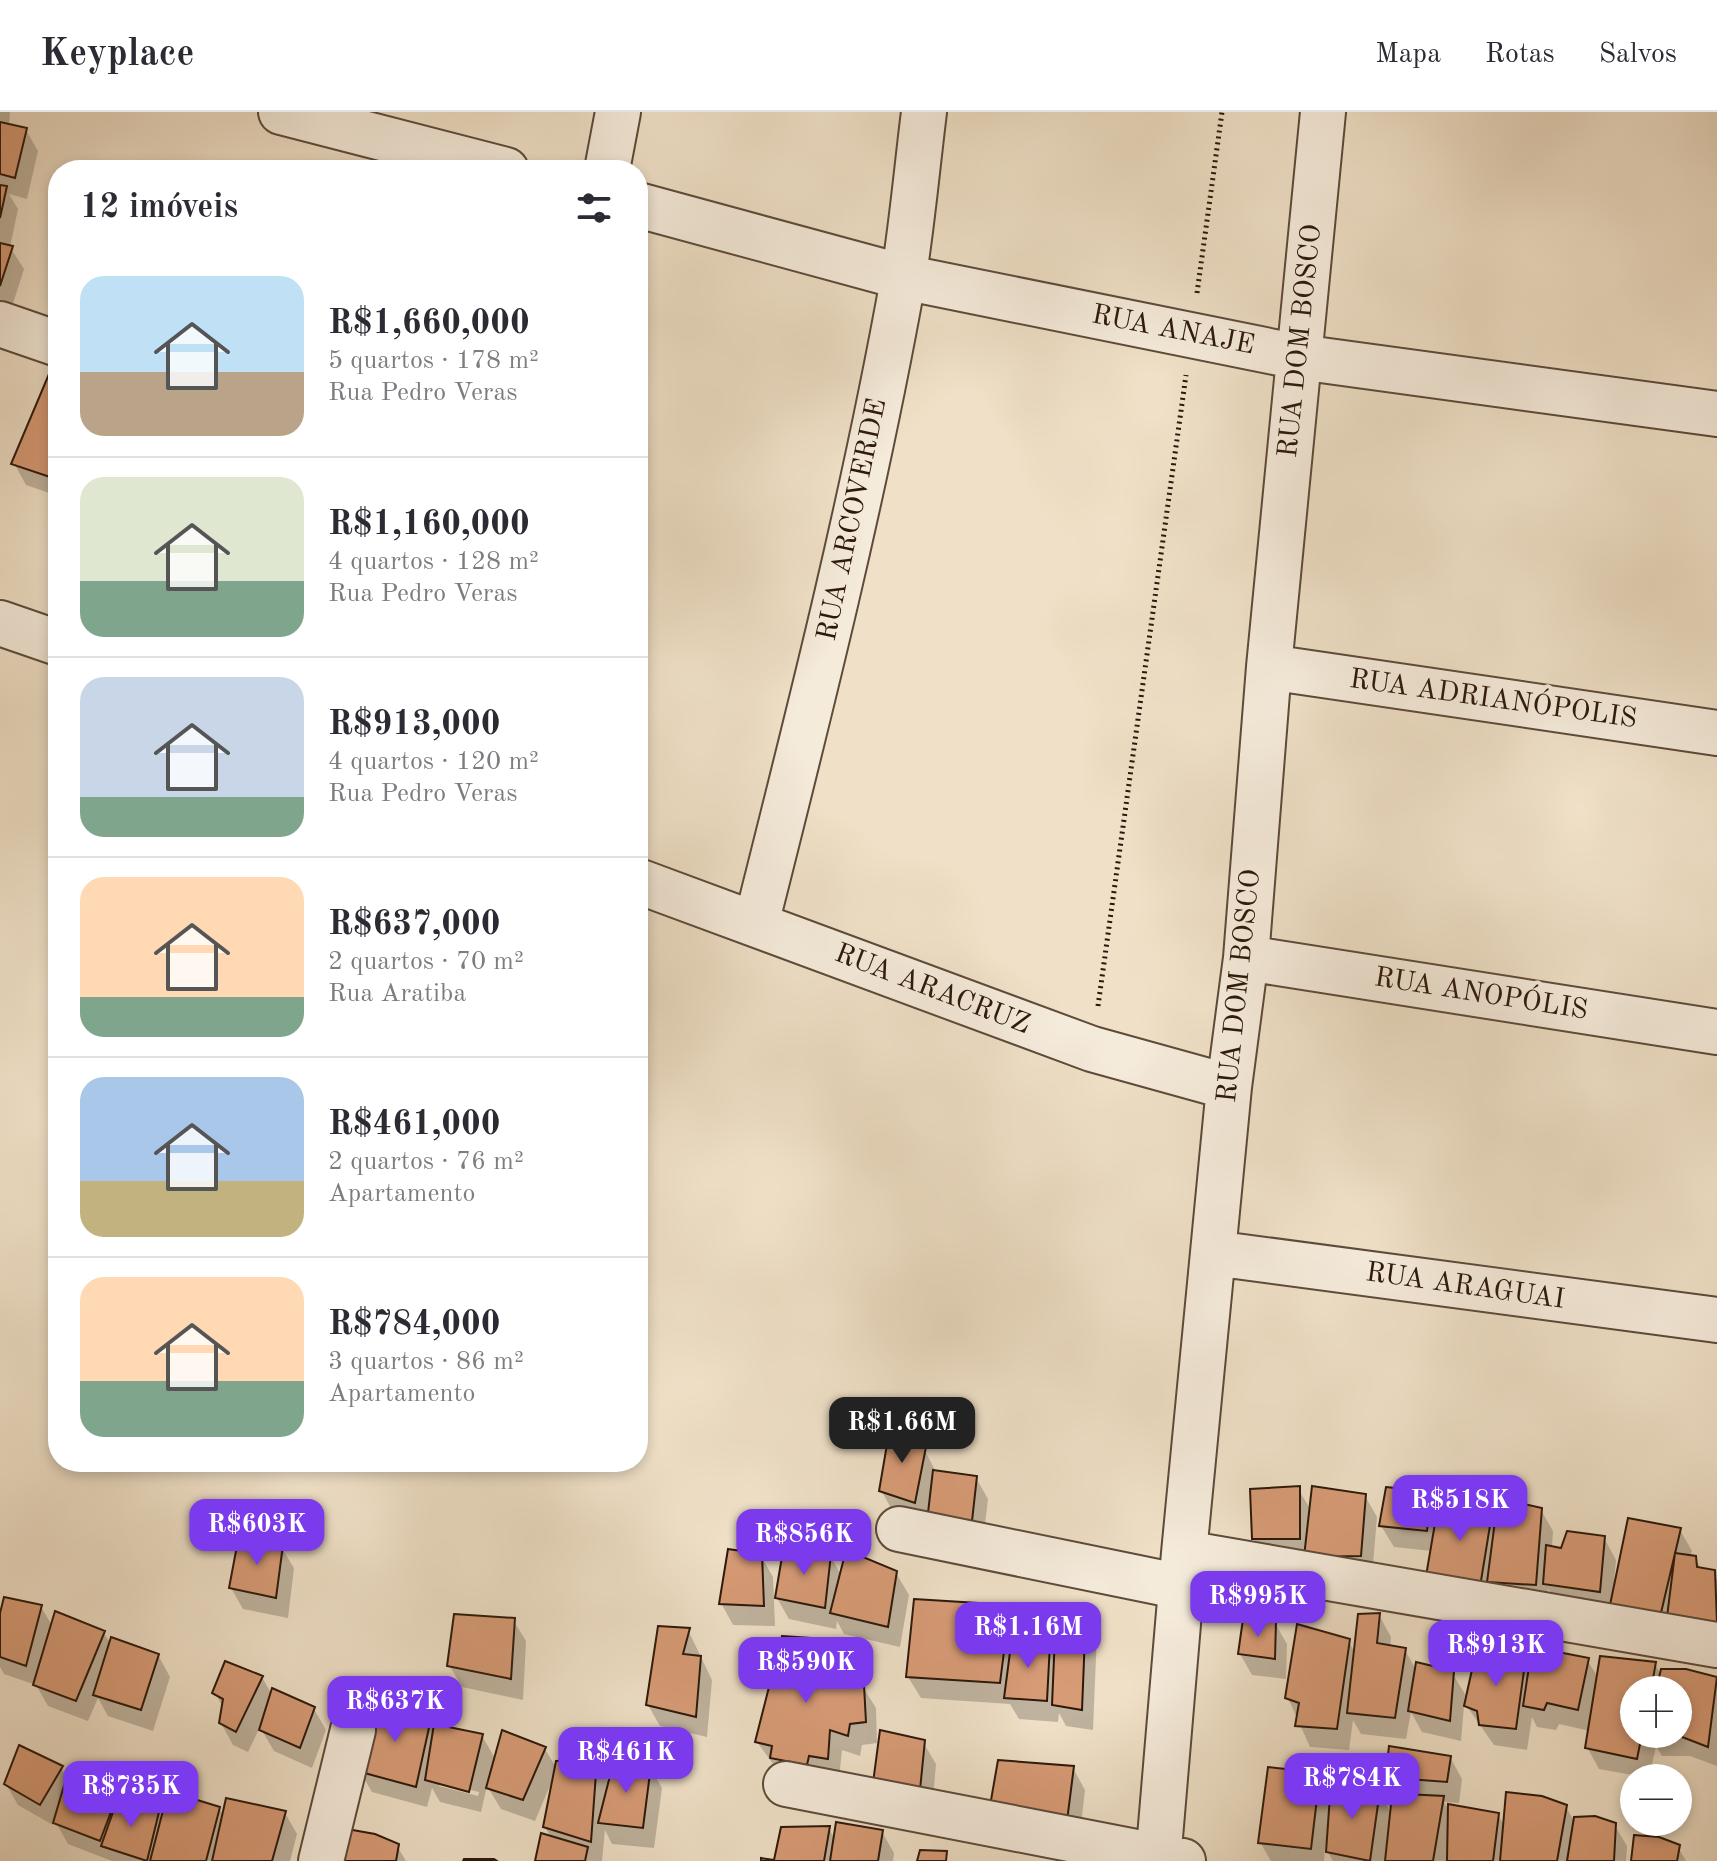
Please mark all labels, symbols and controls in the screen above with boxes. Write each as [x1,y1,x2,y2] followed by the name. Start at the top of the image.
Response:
[40,36,195,74] text: Keyplace
[1375,41,1441,69] text: Mapa
[1485,41,1555,69] text: Rotas
[1599,41,1677,69] text: Salvos
[572,186,616,230] icon: filters
[80,191,238,225] text: 12 imóveis
[1275,223,1327,459] street label: RUA DOM BOSCO
[1089,301,1257,361] street label: RUA ANAJE
[328,307,530,341] text: R$1,660,000
[144,308,240,404] icon: home
[328,348,539,374] text: 5 quartos · 178 m²
[328,380,518,406] text: Rua Pedro Veras
[814,396,892,644] street label: RUA ARCOVERDE
[328,508,530,542] text: R$1,160,000
[144,509,240,605] icon: home
[328,549,539,575] text: 4 quartos · 128 m²
[328,581,518,607] text: Rua Pedro Veras
[1347,661,1639,734] street label: RUA ADRIANÓPOLIS
[328,708,500,742] text: R$913,000
[144,709,240,805] icon: home
[328,749,539,775] text: 4 quartos · 120 m²
[328,781,518,807] text: Rua Pedro Veras
[1214,868,1266,1104] street label: RUA DOM BOSCO
[328,908,500,942] text: R$637,000
[144,909,240,1005] icon: home
[830,940,1034,1040] street label: RUA ARACRUZ
[328,949,524,975] text: 2 quartos · 70 m²
[1372,959,1591,1026] street label: RUA ANOPÓLIS
[328,981,466,1007] text: Rua Aratiba
[328,1108,500,1142] text: R$461,000
[144,1109,240,1205] icon: home
[328,1149,524,1175] text: 2 quartos · 76 m²
[328,1181,475,1207] text: Apartamento
[1364,1259,1566,1315] street label: RUA ARAGUAI
[328,1308,500,1342] text: R$784,000
[144,1309,240,1405] icon: home
[328,1349,524,1375] text: 3 quartos · 86 m²
[328,1381,475,1407] text: Apartamento
[828,1397,976,1465] pin: R$1.66M
[847,1410,957,1436] text: R$1.66M
[1395,1475,1525,1543] pin: R$518K
[1410,1488,1510,1514] text: R$518K
[192,1499,322,1567] pin: R$603K
[739,1509,869,1577] pin: R$856K
[207,1512,307,1538] text: R$603K
[754,1522,854,1548] text: R$856K
[1193,1571,1323,1639] pin: R$995K
[1208,1584,1308,1610] text: R$995K
[954,1602,1102,1670] pin: R$1.16M
[973,1615,1083,1641] text: R$1.16M
[1431,1620,1561,1688] pin: R$913K
[1446,1633,1546,1659] text: R$913K
[741,1637,871,1705] pin: R$590K
[756,1650,856,1676] text: R$590K
[330,1676,460,1744] pin: R$637K
[1620,1676,1692,1836] map controls
[1620,1676,1692,1748] button: +
[345,1689,445,1715] text: R$637K
[561,1727,691,1795] pin: R$461K
[576,1740,676,1766] text: R$461K
[1287,1753,1417,1821] pin: R$784K
[66,1761,196,1829] pin: R$735K
[1620,1764,1692,1836] button: −
[1302,1766,1402,1792] text: R$784K
[81,1774,181,1800] text: R$735K

